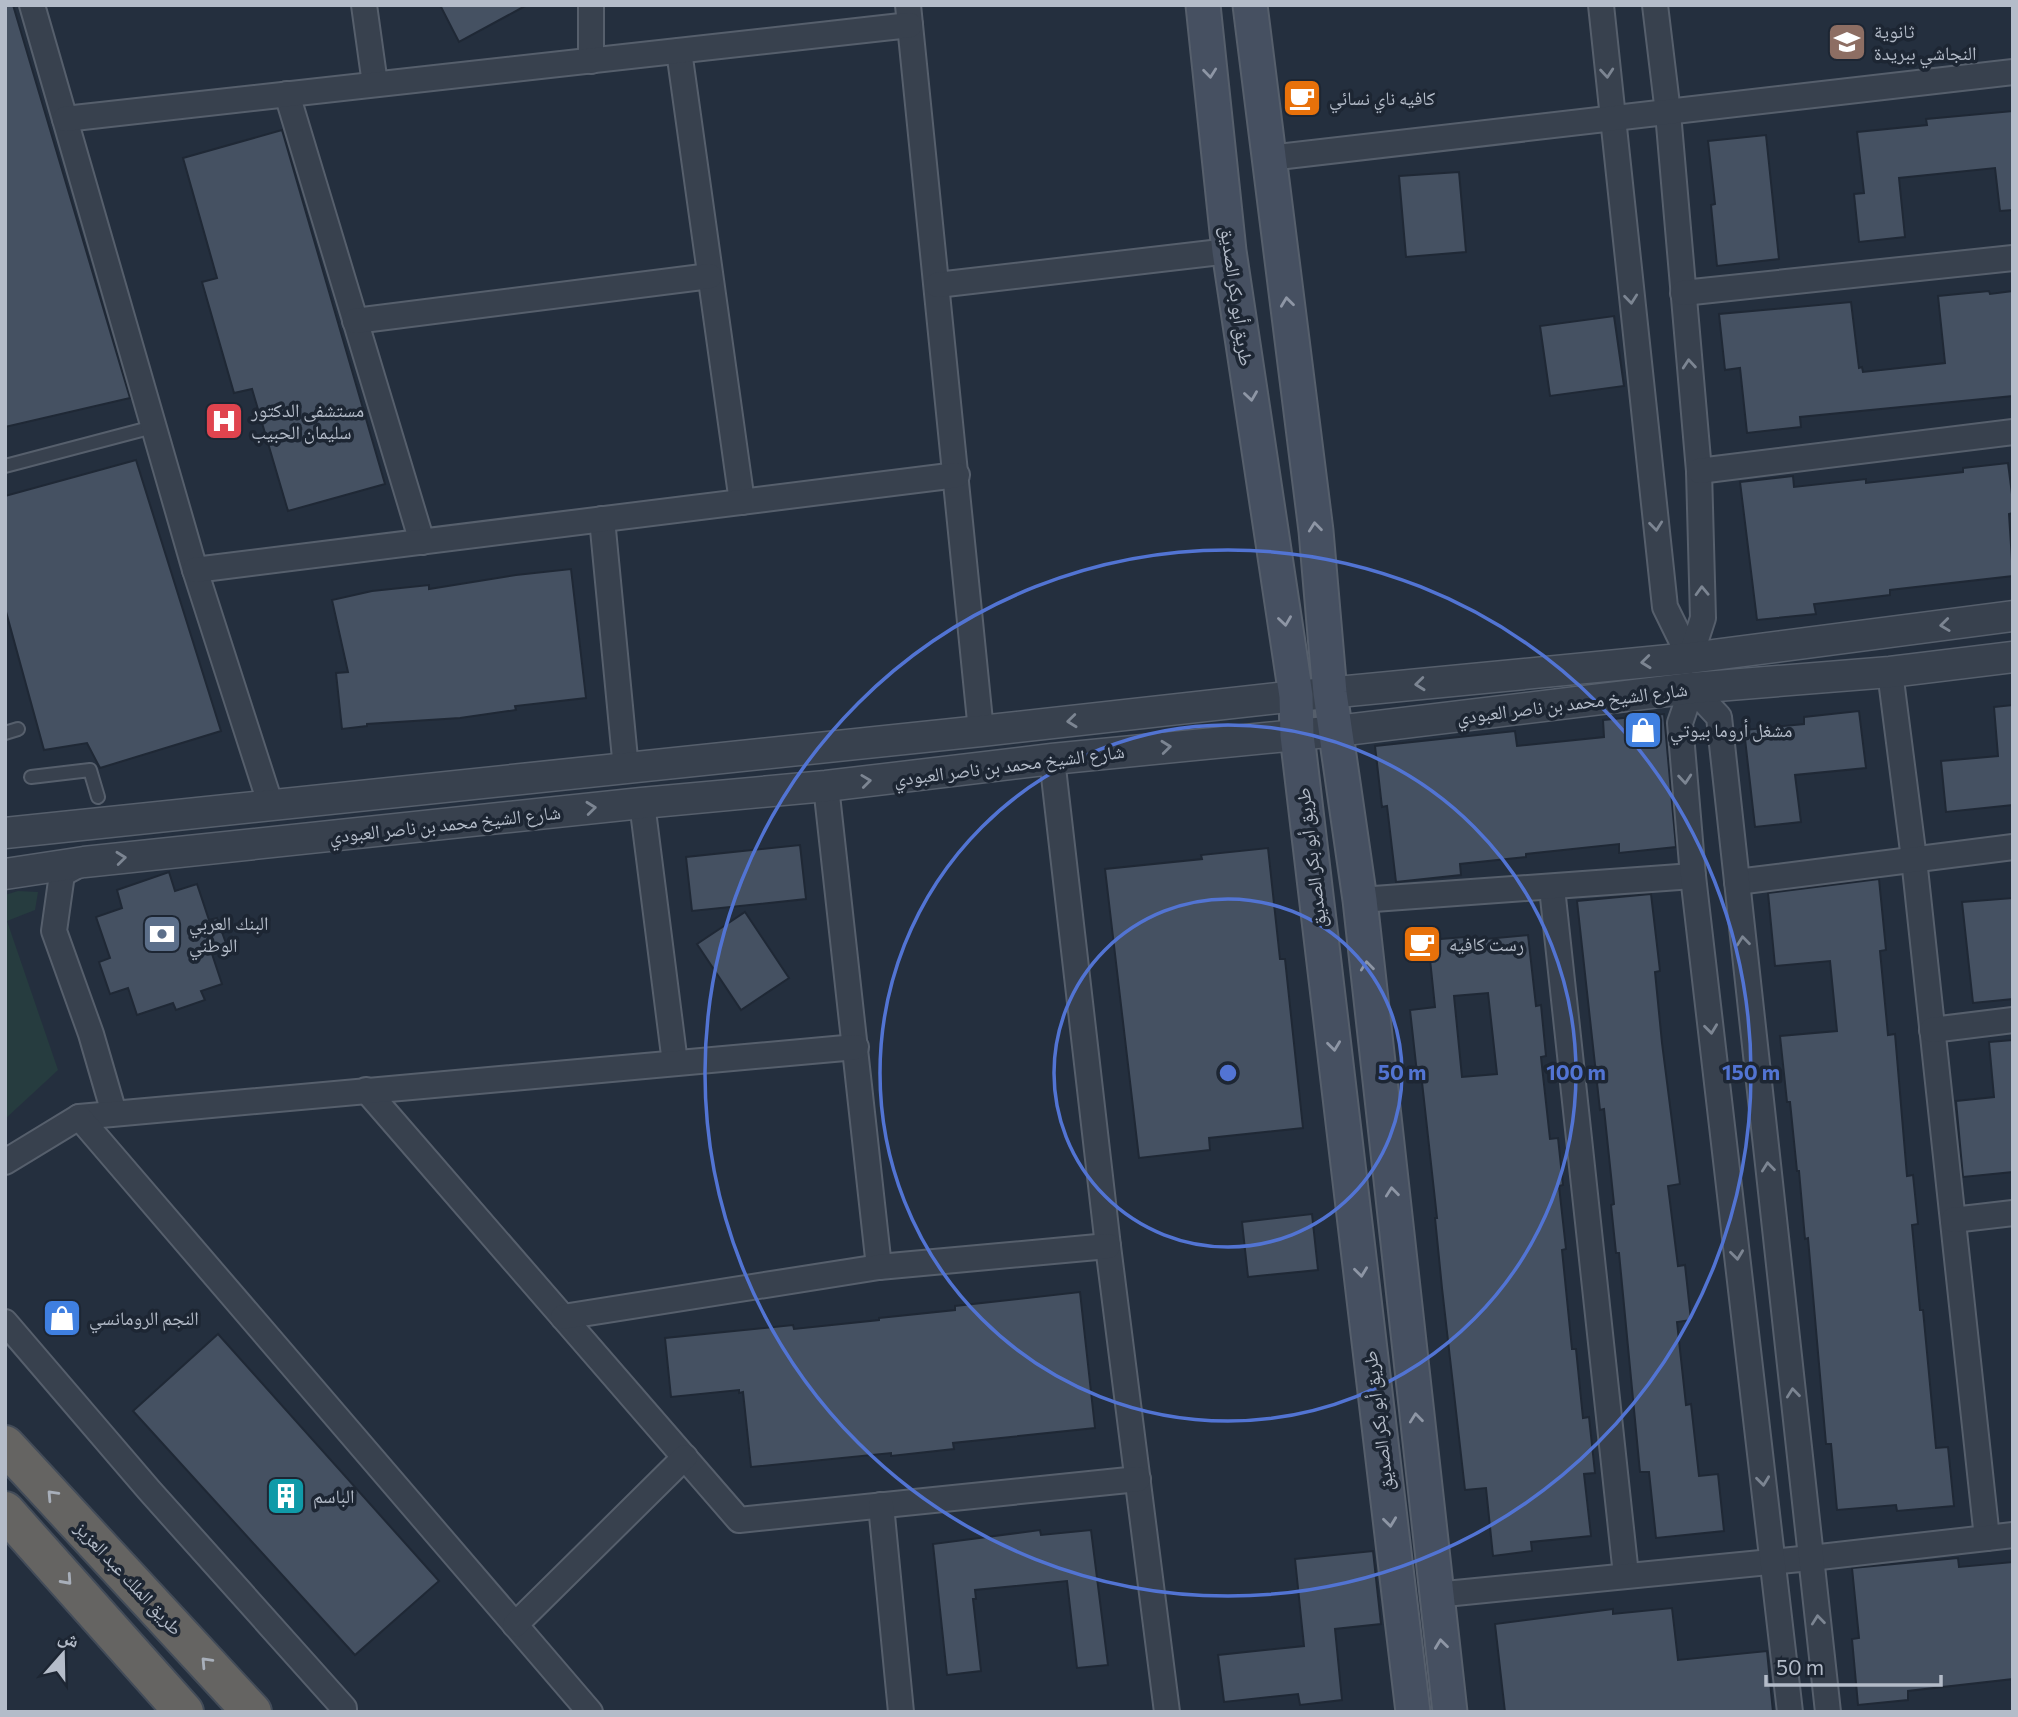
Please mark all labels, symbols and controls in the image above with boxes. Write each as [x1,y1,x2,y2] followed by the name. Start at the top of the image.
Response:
[1874,19,1976,69] place label: ثانوية النجاشي ببريدة
[1826,21,1868,63] school or university icon: ثانوية النجاشي ببريدة
[1203,67,1218,79] one-way arrow
[1599,68,1614,79] one-way arrow
[1281,77,1323,119] cafe icon: كافيه ناي نسائي
[1329,86,1435,114] place label: كافيه ناي نسائي
[1215,224,1259,368] street label: طريق أبو بكر الصديق
[1624,294,1639,305] one-way arrow
[1280,296,1295,308] one-way arrow
[1682,359,1697,370] one-way arrow
[1243,390,1258,402] one-way arrow
[250,398,364,444] place label: مستشفى الدكتور سليمان الحبيب
[203,400,245,442] hospital icon: مستشفى الدكتور سليمان الحبيب
[1648,520,1663,531] one-way arrow
[1308,522,1323,533] one-way arrow
[1694,586,1710,596] one-way arrow
[1277,615,1292,627] one-way arrow
[1939,617,1951,632] one-way arrow
[1641,654,1652,669] one-way arrow
[1414,676,1425,691] one-way arrow
[1455,677,1689,733] street label: شارع الشيخ محمد بن ناصر العبودي
[1622,709,1664,751] shop icon: مشغل أروما بيوتي
[1066,713,1078,728] one-way arrow
[1670,718,1792,746] place label: مشغل أروما بيوتي
[892,739,1126,795] street label: شارع الشيخ محمد بن ناصر العبودي
[1160,740,1171,755] one-way arrow
[861,774,872,789] one-way arrow
[1677,774,1692,785] one-way arrow
[1290,786,1332,930] street label: طريق أبو بكر الصديق
[328,800,562,852] street label: شارع الشيخ محمد بن ناصر العبودي
[586,801,597,816] one-way arrow
[116,851,127,866] one-way arrow
[189,911,269,961] place label: البنك العربي الوطني
[141,913,183,955] bank icon: البنك العربي الوطني
[1401,923,1443,965] cafe icon: رست كافيه
[1449,932,1524,956] place label: رست كافيه
[1736,935,1751,947] one-way arrow
[1360,960,1375,971] one-way arrow
[1703,1024,1718,1035] one-way arrow
[1326,1040,1341,1051] one-way arrow
[1378,1059,1426,1084] text: 50 m
[1546,1059,1606,1084] text: 100 m
[1722,1059,1780,1084] text: 150 m
[1216,1061,1240,1085] centre of rings
[1761,1161,1776,1173] one-way arrow
[1385,1186,1400,1197] one-way arrow
[1730,1250,1745,1261] one-way arrow
[1353,1266,1368,1277] one-way arrow
[41,1297,83,1339] shop icon: النجم الرومانسي
[89,1306,199,1334] place label: النجم الرومانسي
[1357,1349,1399,1493] street label: طريق أبو بكر الصديق
[1786,1388,1801,1399] one-way arrow
[1409,1412,1424,1424] one-way arrow
[265,1475,307,1517] building icon: الباسم
[1756,1476,1771,1487] one-way arrow
[313,1484,354,1509] place label: الباسم
[47,1490,60,1503] one-way arrow
[69,1515,188,1640] street label: طريق الملك عبد العزيز
[1383,1516,1398,1528] one-way arrow
[59,1572,71,1585] one-way arrow
[1811,1614,1826,1625] one-way arrow
[28,1619,98,1689] north arrow
[55,1623,82,1653] text: ش
[1434,1638,1449,1650] one-way arrow
[1766,1644,1941,1688] scale bar
[1776,1654,1824,1679] text: 50 m
[202,1657,214,1670] one-way arrow

